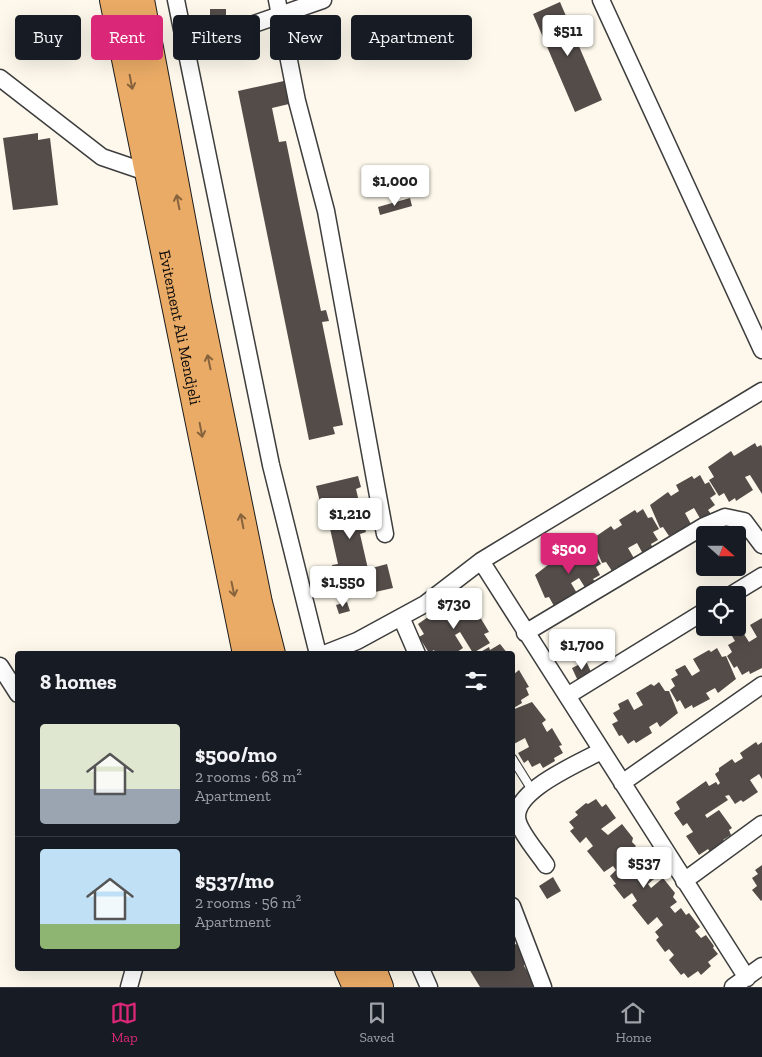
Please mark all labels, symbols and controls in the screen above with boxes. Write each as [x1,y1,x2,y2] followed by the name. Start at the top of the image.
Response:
[15,15,81,60] chip: Buy
[91,15,163,60] chip: Rent
[173,15,260,60] chip: Filters
[270,15,341,60] chip: New
[351,15,472,60] chip: Apartment
[538,15,598,57] pin: $511
[553,21,583,40] text: $511
[126,74,136,90] one-way arrow
[354,164,436,207] pin: $1,000
[372,171,418,190] text: $1,000
[173,194,183,210] one-way arrow
[155,248,205,407] street label: Evitement Ali Mendjeli
[204,354,214,370] one-way arrow
[196,422,206,438] one-way arrow
[309,498,391,540] pin: $1,210
[329,504,371,523] text: $1,210
[236,513,246,529] one-way arrow
[696,526,746,576] north arrow
[696,526,746,636] map controls
[539,532,599,575] pin: $500
[552,539,586,558] text: $500
[302,566,384,608] pin: $1,550
[321,572,365,591] text: $1,550
[229,581,238,597] one-way arrow
[696,586,746,636] button: locate
[424,588,484,630] pin: $730
[437,594,471,613] text: $730
[541,628,623,671] pin: $1,700
[560,635,604,654] text: $1,700
[462,667,490,695] icon: filters
[40,669,117,694] text: 8 homes
[195,742,277,767] text: $500/mo
[80,744,140,804] icon: home
[195,767,302,786] text: 2 rooms · 68 m²
[195,786,271,805] text: Apartment
[614,846,674,889] pin: $537
[628,853,660,872] text: $537
[195,868,274,893] text: $537/mo
[80,869,140,929] icon: home
[195,893,301,912] text: 2 rooms · 56 m²
[195,912,271,931] text: Apartment
[110,999,138,1046] tab: Map
[359,999,395,1046] tab: Saved
[615,999,652,1046] tab: Home

